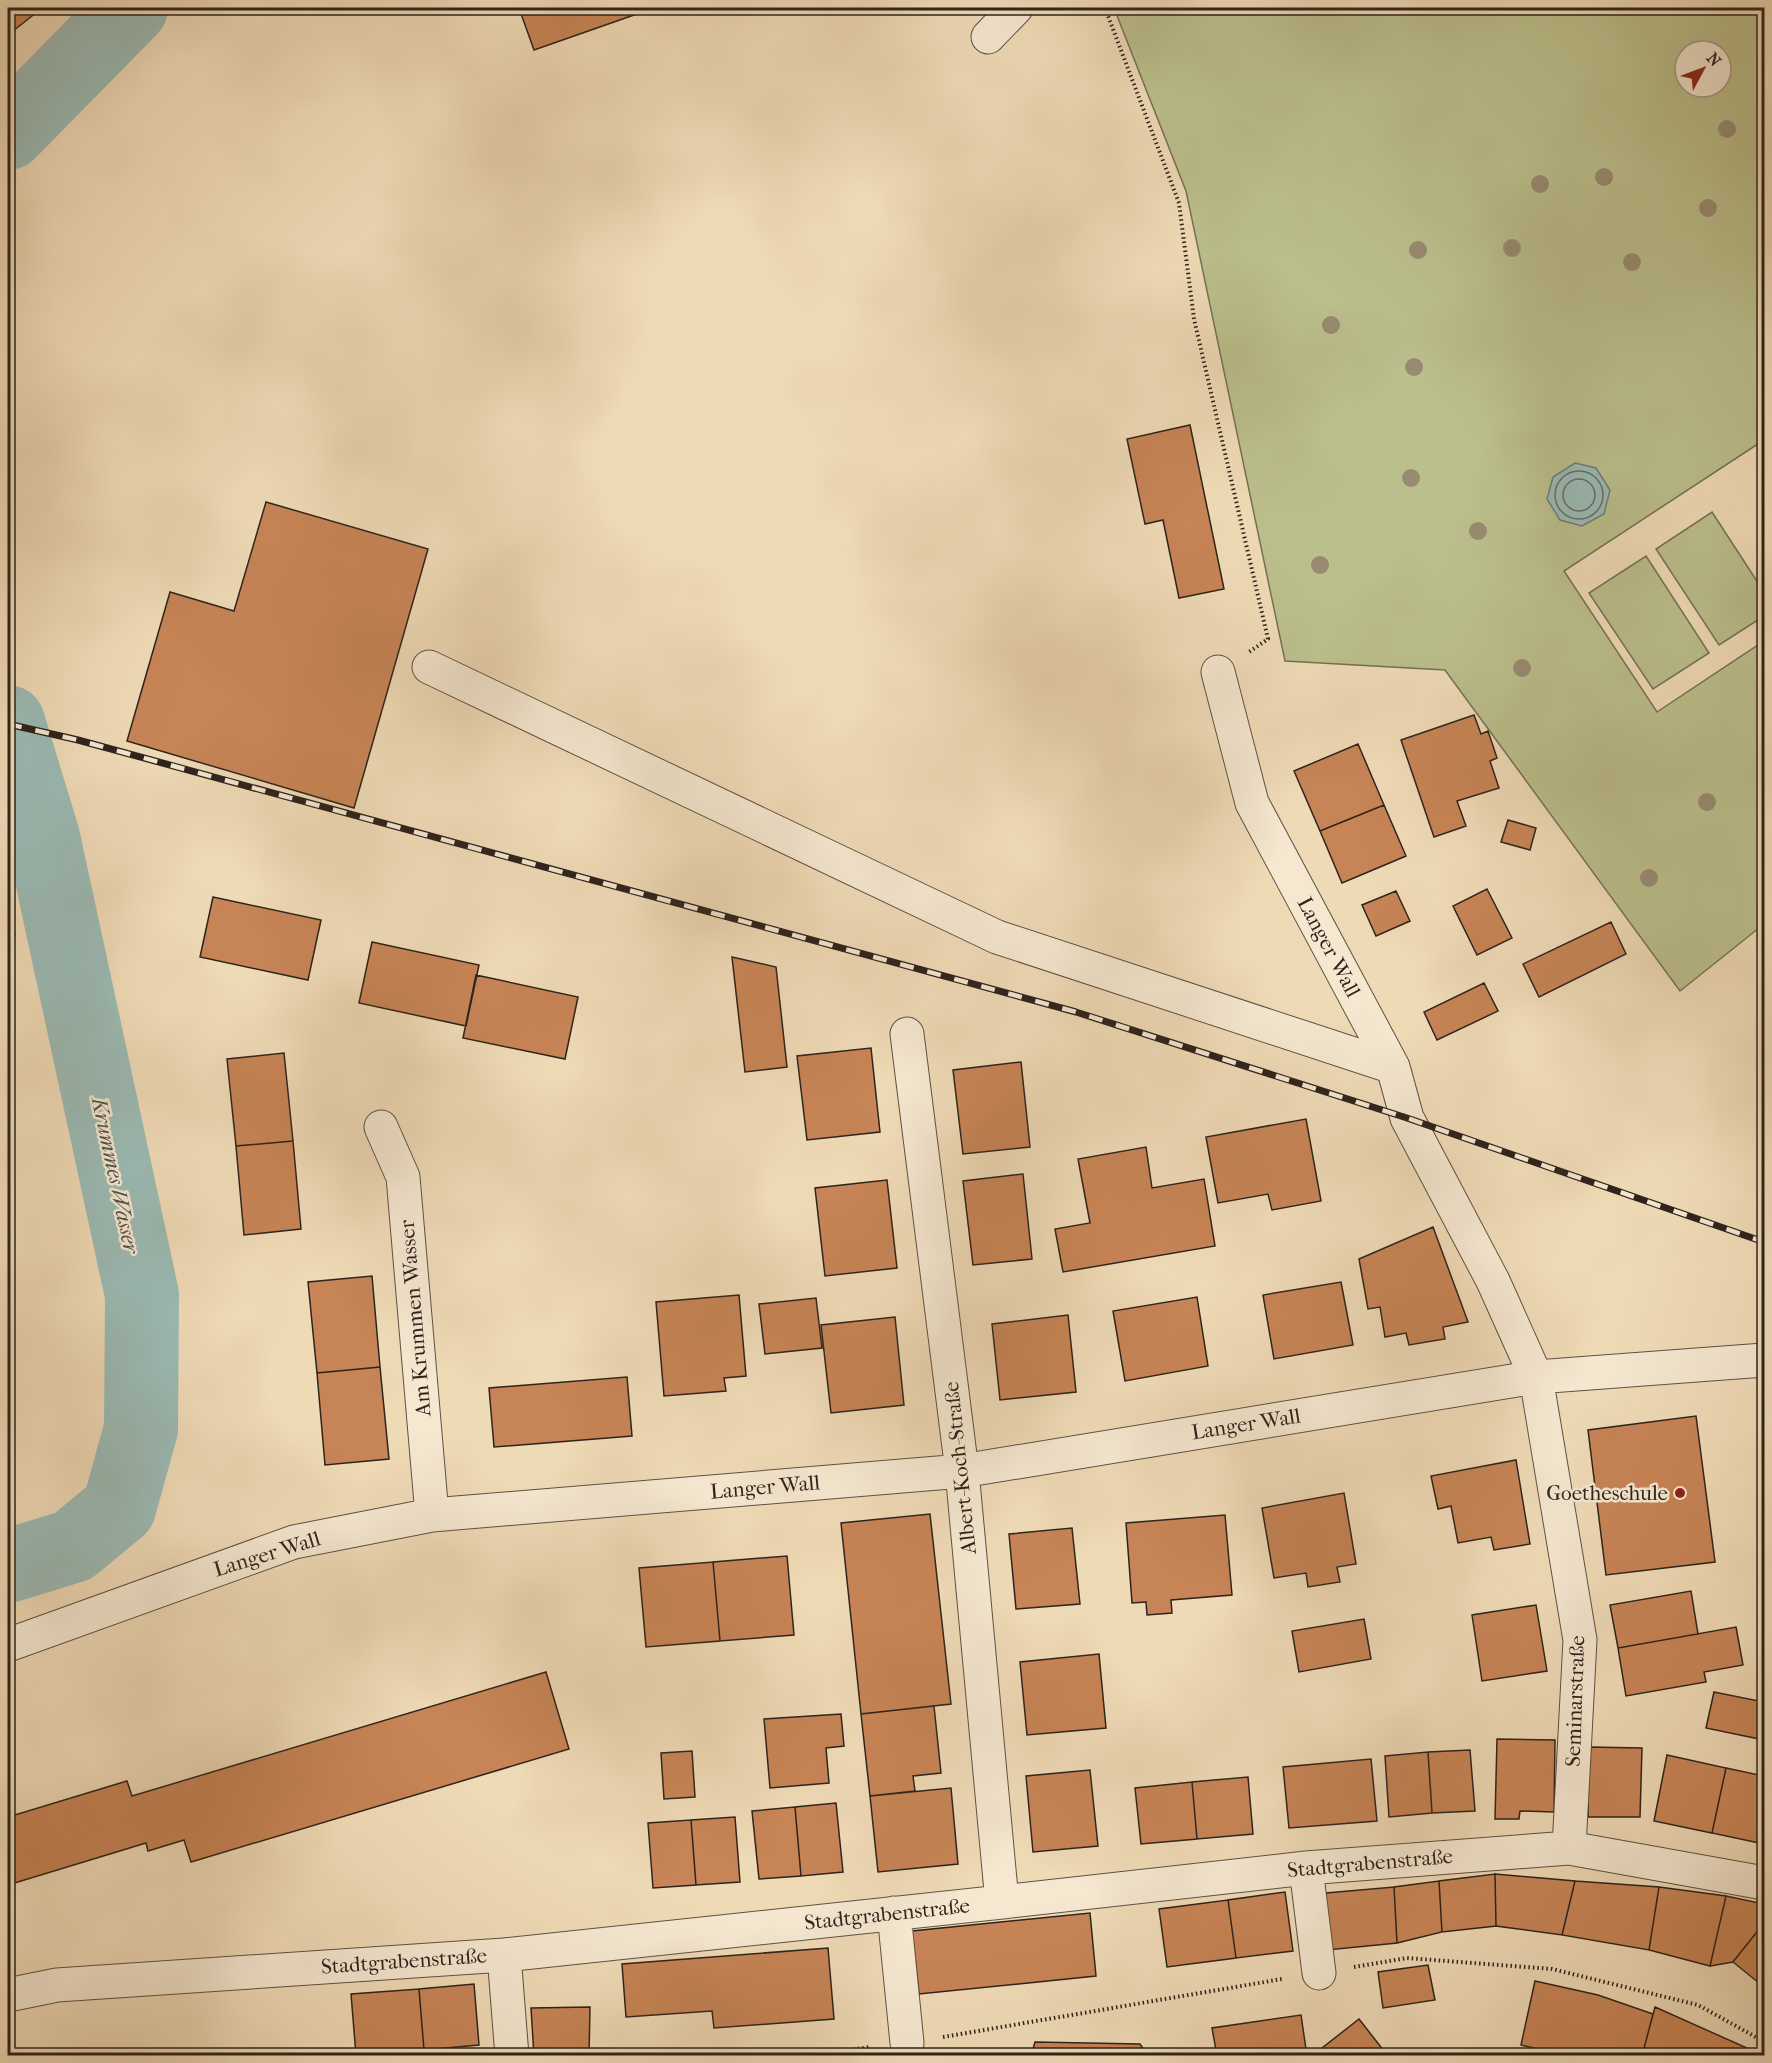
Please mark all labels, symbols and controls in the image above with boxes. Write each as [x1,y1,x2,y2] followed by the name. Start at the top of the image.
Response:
[1673,39,1733,99] north arrow
[1703,49,1726,71] text: N
[1293,893,1366,1001] street label: Langer Wall
[85,1093,145,1258] water label: Krummes Wasser
[394,1219,436,1418] street label: Am Krummen Wasser
[939,1380,981,1557] street label: Albert-Koch-Straße
[1190,1404,1302,1444] street label: Langer Wall
[709,1470,821,1504] street label: Langer Wall
[1546,1481,1668,1505] place label: Goetheschule
[1673,1486,1687,1500] marker: Goetheschule
[211,1526,323,1582] street label: Langer Wall
[1561,1635,1589,1767] street label: Seminarstraße
[1286,1844,1454,1882] street label: Stadtgrabenstraße
[803,1893,971,1935] street label: Stadtgrabenstraße
[320,1943,488,1979] street label: Stadtgrabenstraße

